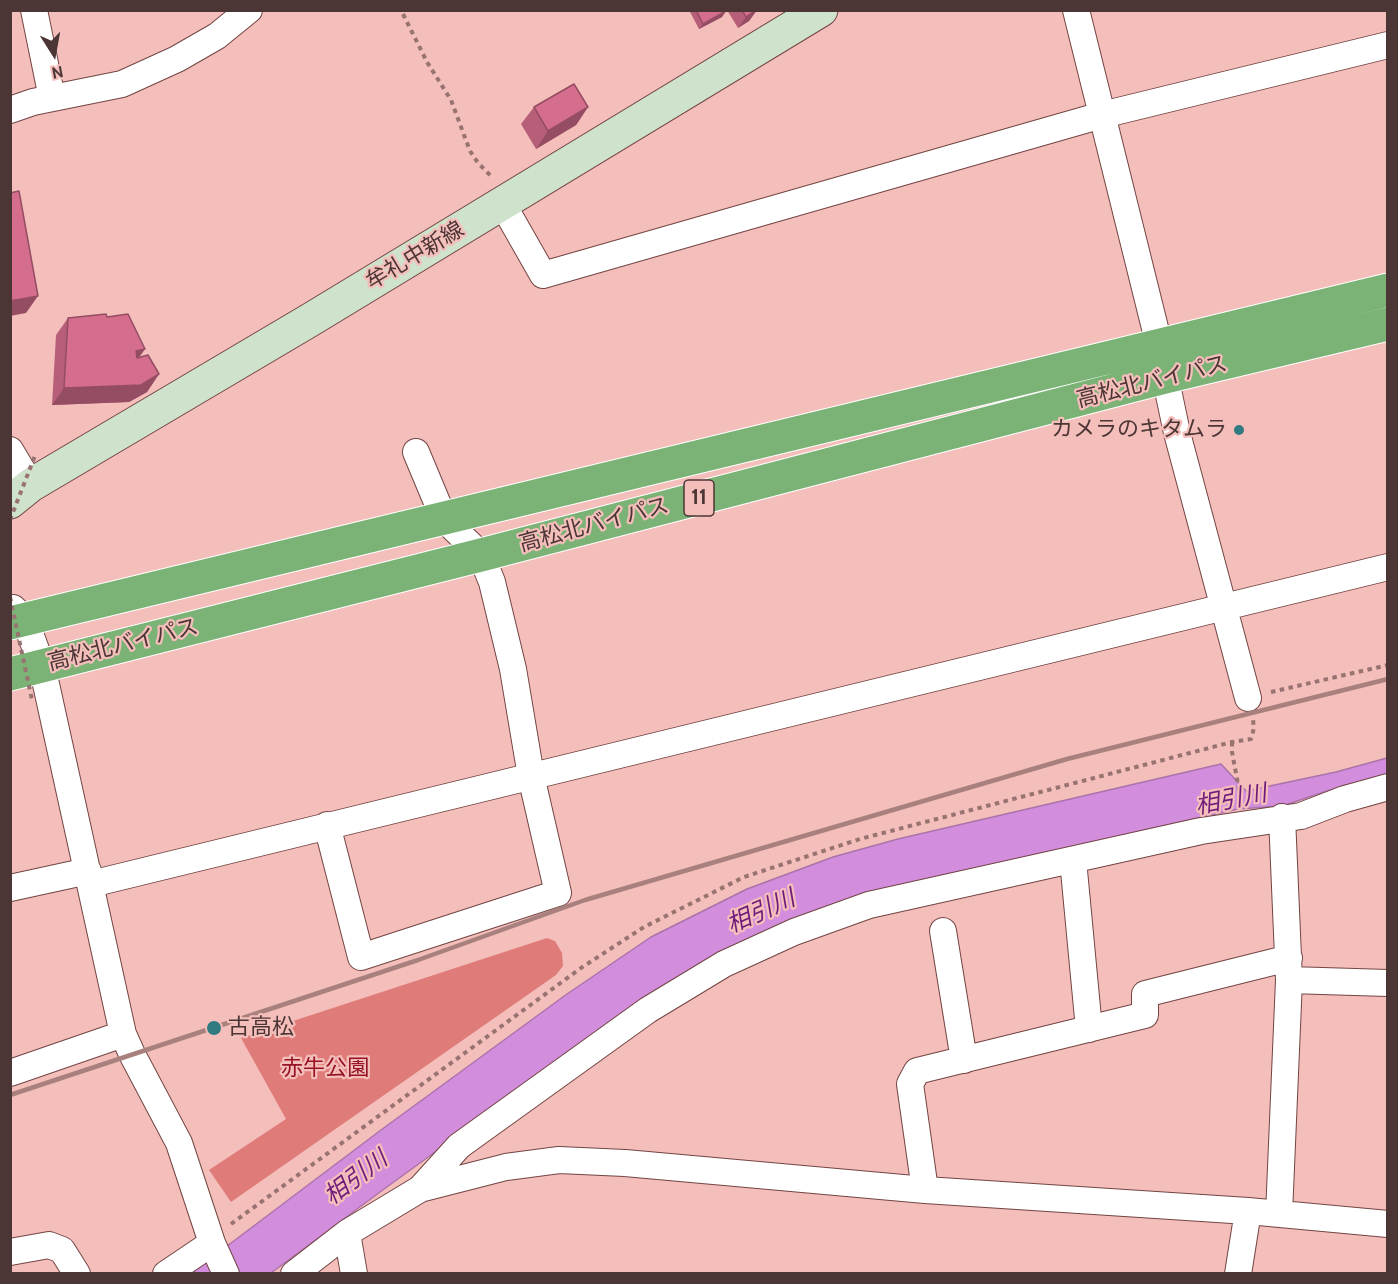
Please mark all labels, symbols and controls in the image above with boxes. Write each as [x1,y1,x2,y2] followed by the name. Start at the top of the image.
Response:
[24,24,84,84] north arrow
[50,62,65,83] text: N
[361,216,469,296] street label: 牟礼中新線
[1074,351,1230,413] street label: 高松北バイパス
[1051,417,1227,443] place label: カメラのキタムラ
[1232,423,1246,437] marker: カメラのキタムラ
[684,480,714,516] road number: 11
[516,492,672,558] street label: 高松北バイパス
[45,614,201,676] street label: 高松北バイパス
[1193,779,1269,821] water label: 相引川
[722,884,800,940] water label: 相引川
[228,1015,294,1041] place label: 古高松
[205,1019,223,1037] marker: 古高松
[281,1056,369,1082] park label: 赤牛公園
[319,1145,393,1211] water label: 相引川

